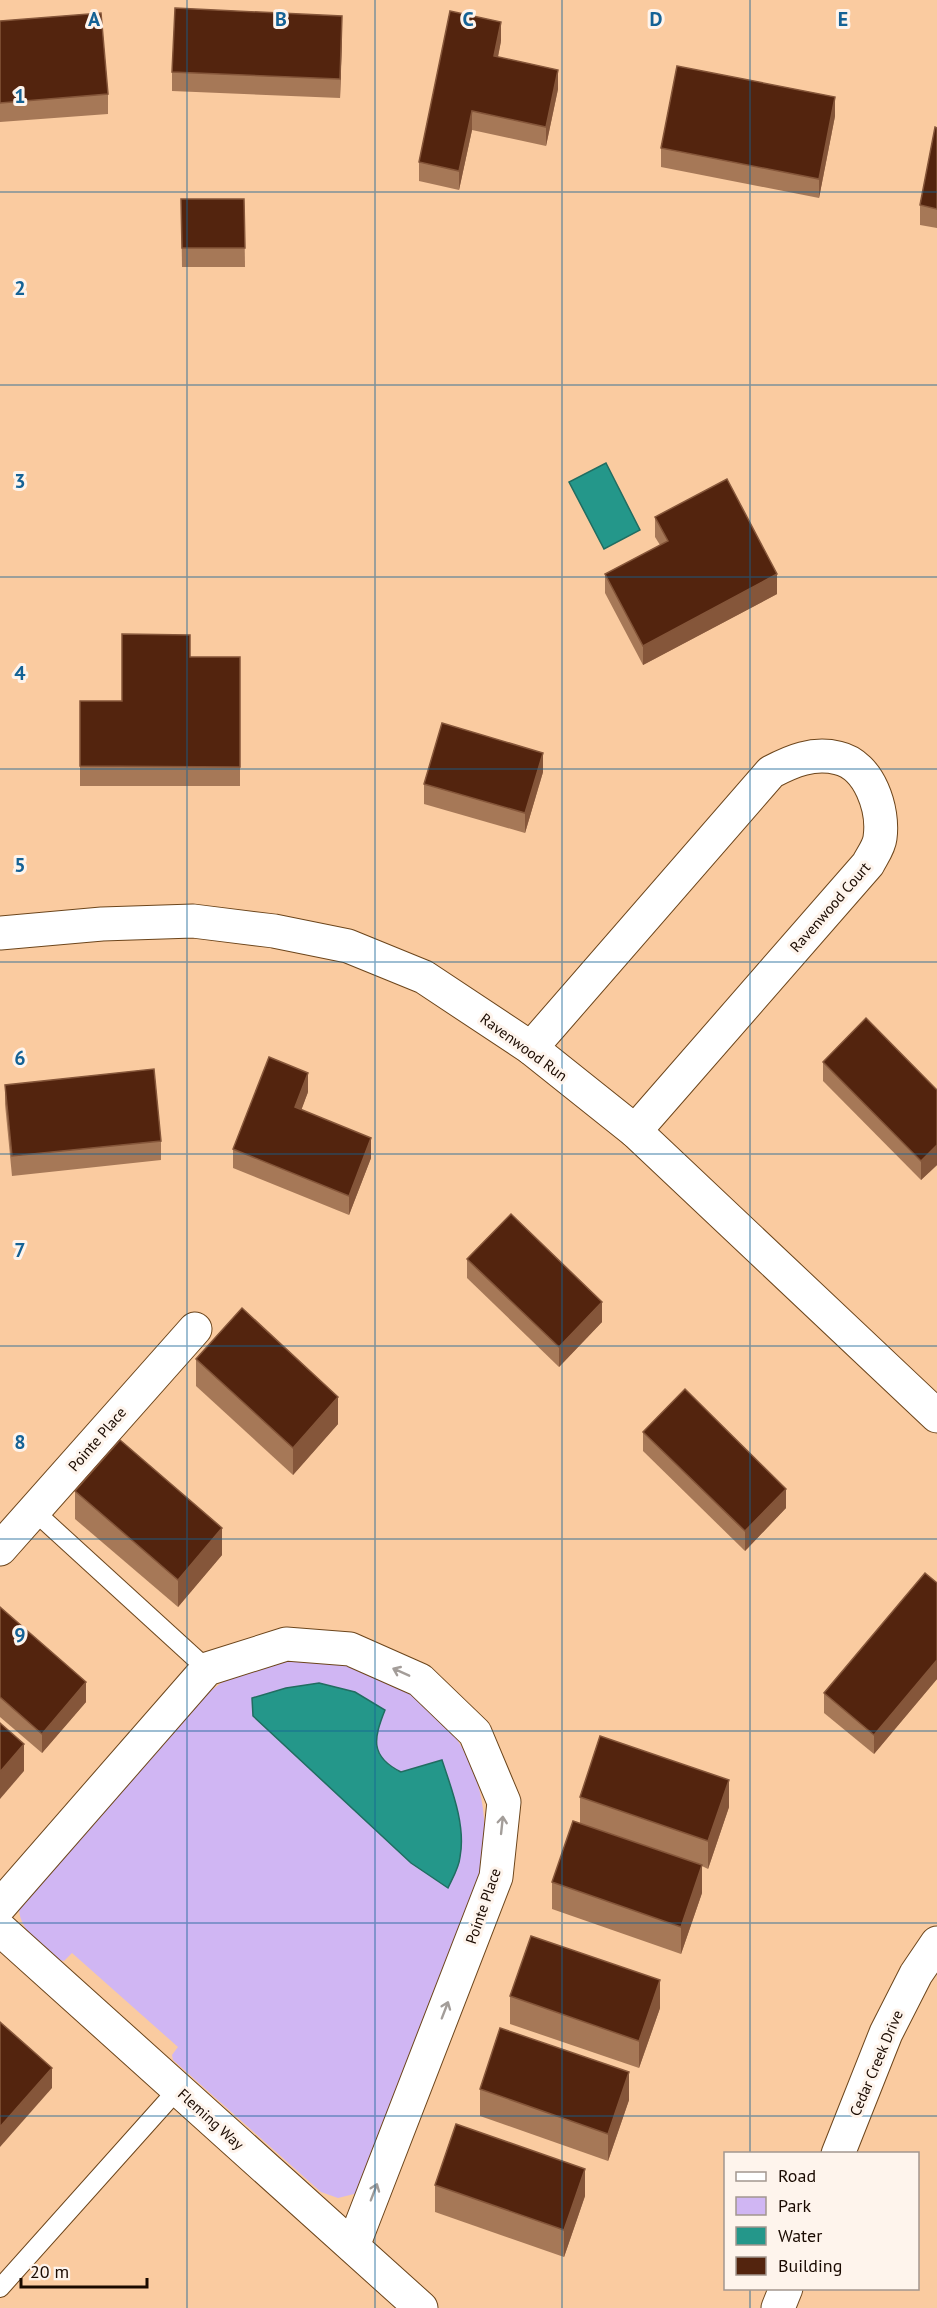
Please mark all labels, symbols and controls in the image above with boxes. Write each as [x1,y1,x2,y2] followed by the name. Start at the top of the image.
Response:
[88,6,101,32] text: A
[275,6,287,32] text: B
[462,6,474,32] text: C
[650,6,663,32] text: D
[838,6,848,32] text: E
[14,83,26,109] text: 1
[14,275,26,301] text: 2
[14,468,26,494] text: 3
[14,660,26,686] text: 4
[14,852,26,878] text: 5
[786,858,874,956] street label: Ravenwood Court
[477,1009,571,1085] street label: Ravenwood Run
[14,1045,26,1071] text: 6
[14,1237,26,1263] text: 7
[64,1403,130,1475] street label: Pointe Place
[14,1429,26,1455] text: 8
[14,1622,26,1648] text: 9
[392,1665,410,1676] one-way arrow
[497,1815,508,1835] one-way arrow
[461,1866,505,1946] street label: Pointe Place
[440,2001,451,2020] one-way arrow
[845,2007,907,2119] street label: Cedar Creek Drive
[174,2084,248,2154] street label: Fleming Way
[724,2152,919,2290] legend
[778,2164,816,2187] text: Road
[369,2183,380,2201] one-way arrow
[778,2194,811,2217] text: Park
[778,2224,822,2247] text: Water
[21,2251,147,2289] scale bar
[778,2254,842,2277] text: Building
[30,2260,69,2283] text: 20 m

